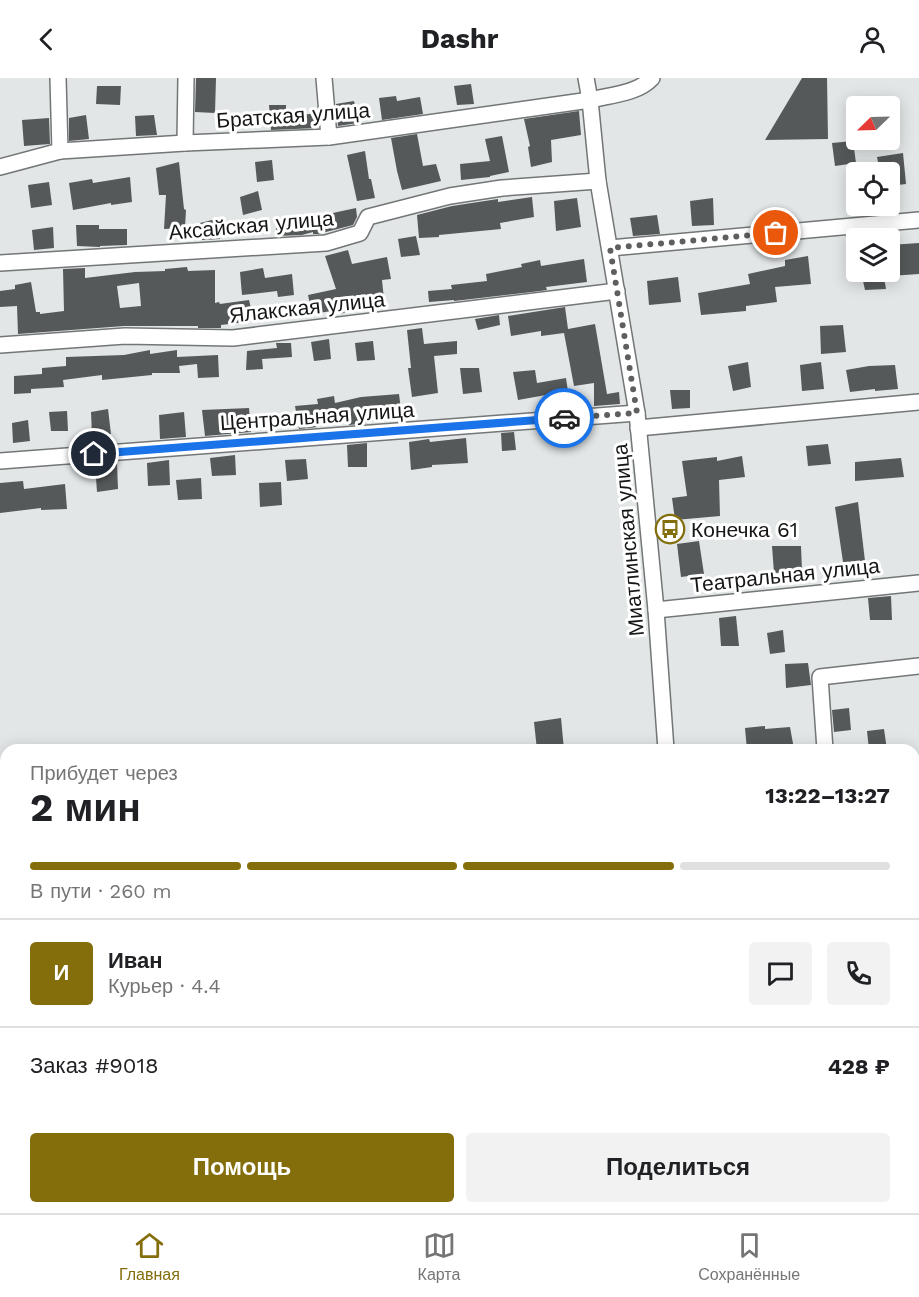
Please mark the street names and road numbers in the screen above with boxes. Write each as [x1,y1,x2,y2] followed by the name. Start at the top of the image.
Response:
[215,97,371,133] street label: Братская улица
[168,205,335,245] street label: Аксайская улица
[228,286,386,328] street label: Ялакская улица
[219,397,415,435] street label: Центральная улица
[607,442,649,637] street label: Миатлинская улица
[689,553,881,597] street label: Театральная улица

